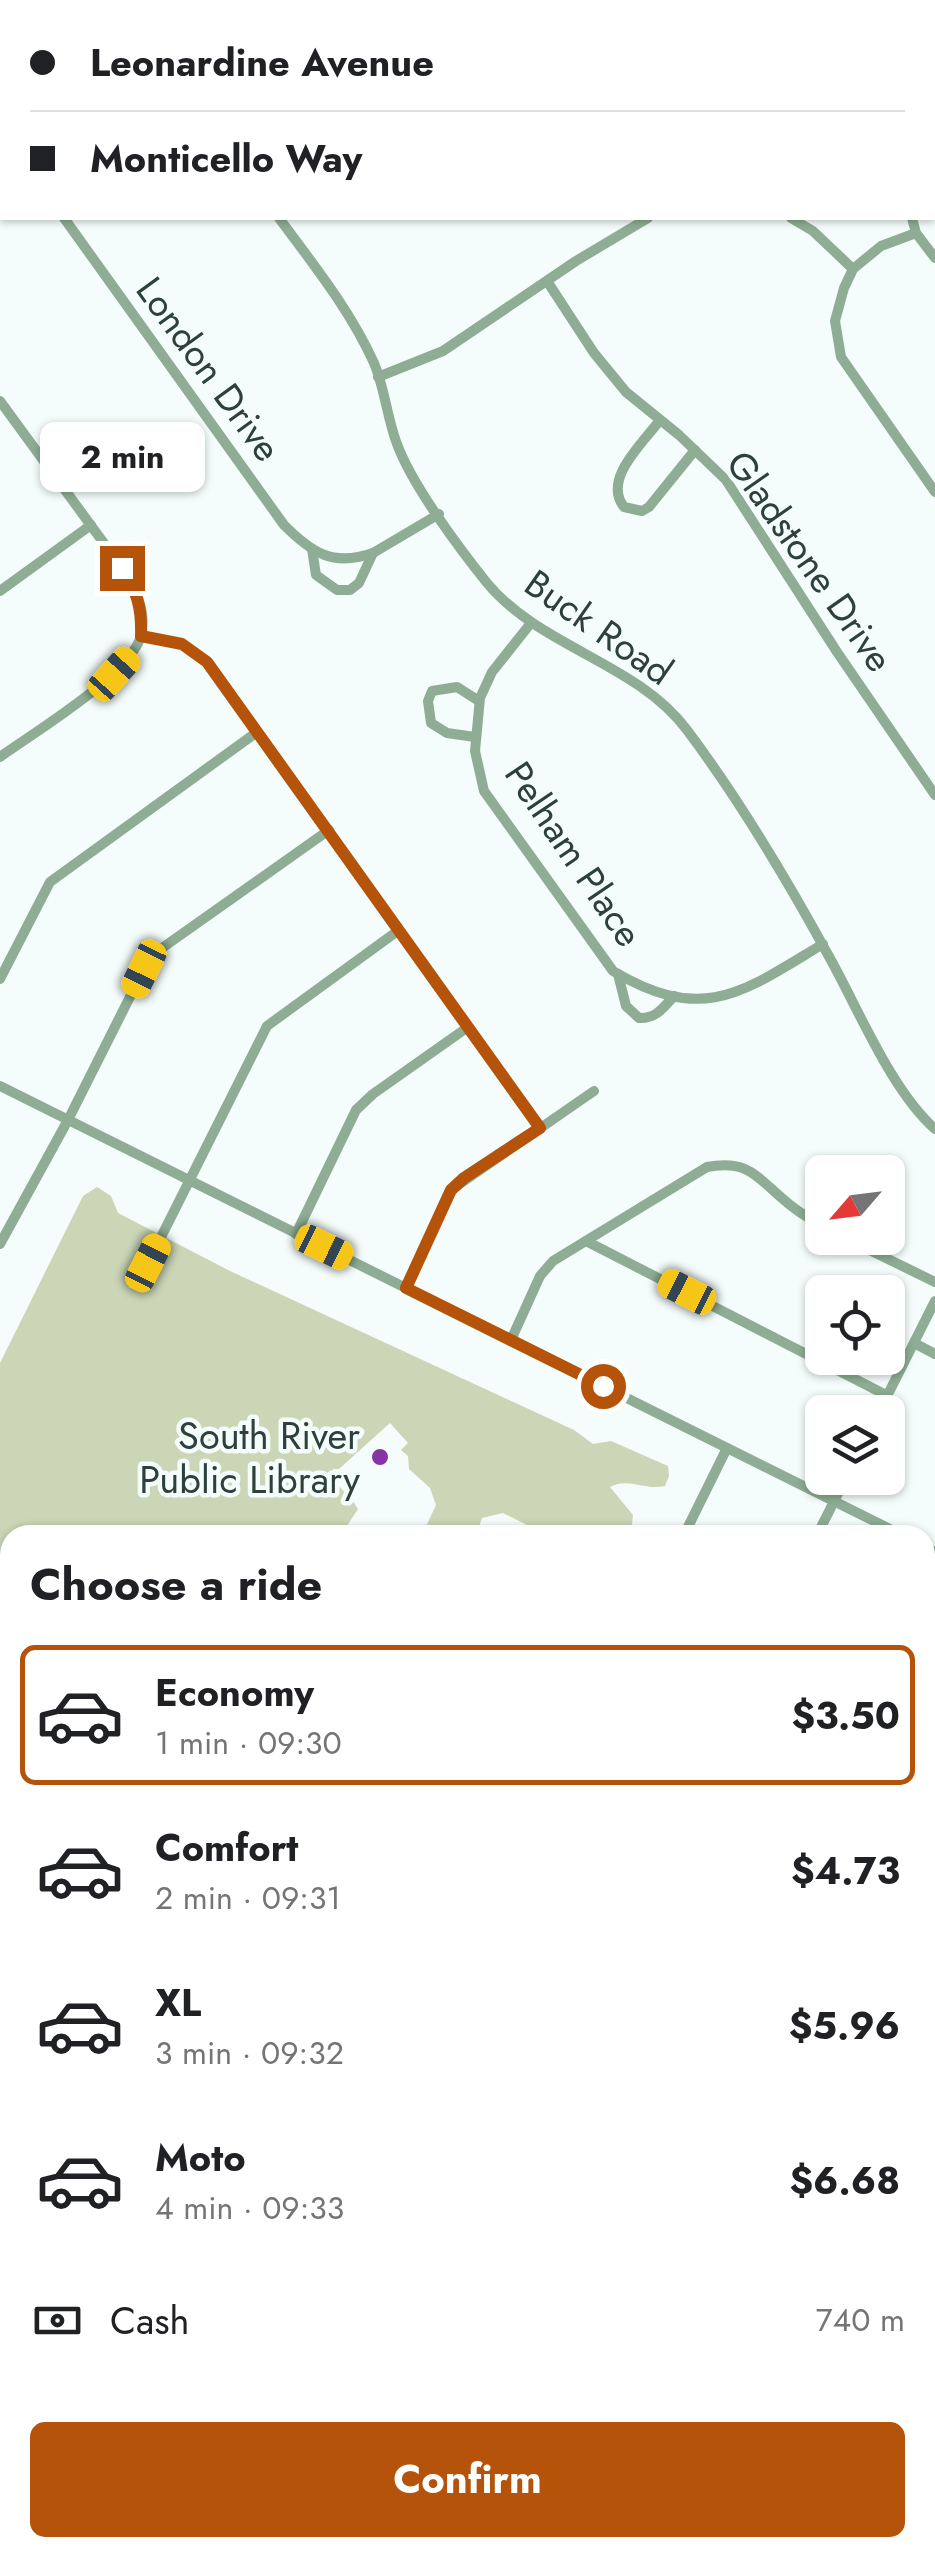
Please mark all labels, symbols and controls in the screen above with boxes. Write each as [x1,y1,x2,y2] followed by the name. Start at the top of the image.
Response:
[90,35,434,90] text: Leonardine Avenue
[90,131,362,186] text: Monticello Way
[123,265,295,473] street label: London Drive
[39,423,204,493] callout: 2 min
[80,434,165,480] text: 2 min
[713,439,907,683] street label: Gladstone Drive
[100,546,145,591] route end
[514,556,684,698] street label: Buck Road
[83,642,145,706] car
[492,750,656,958] street label: Pelham Place
[117,935,171,1003] car
[805,1155,905,1255] north arrow
[805,1155,905,1495] map controls
[290,1220,358,1274] car
[121,1229,175,1297] car
[653,1265,721,1319] car
[805,1275,905,1375] button: locate
[581,1364,626,1409] route start
[805,1395,905,1495] button: layers
[139,1408,360,1507] place label: South River Public Library
[369,1446,391,1468] marker: South River Public Library
[30,1552,322,1617] text: Choose a ride
[155,1665,314,1720] text: Economy
[35,1670,125,1760] icon: car
[791,1688,900,1743] text: $3.50
[155,1720,342,1766] text: 1 min · 09:30
[155,1820,298,1875] text: Comfort
[35,1825,125,1915] icon: car
[791,1843,900,1898] text: $4.73
[155,1875,341,1921] text: 2 min · 09:31
[155,1975,201,2030] text: XL
[35,1980,125,2070] icon: car
[789,1998,900,2053] text: $5.96
[155,2030,344,2076] text: 3 min · 09:32
[155,2130,246,2185] text: Moto
[35,2135,125,2225] icon: car
[789,2153,900,2208] text: $6.68
[155,2185,344,2231] text: 4 min · 09:33
[30,2293,85,2348] icon: cash
[110,2293,190,2348] text: Cash
[816,2297,905,2343] text: 740 m
[30,2422,905,2537] button: Confirm

